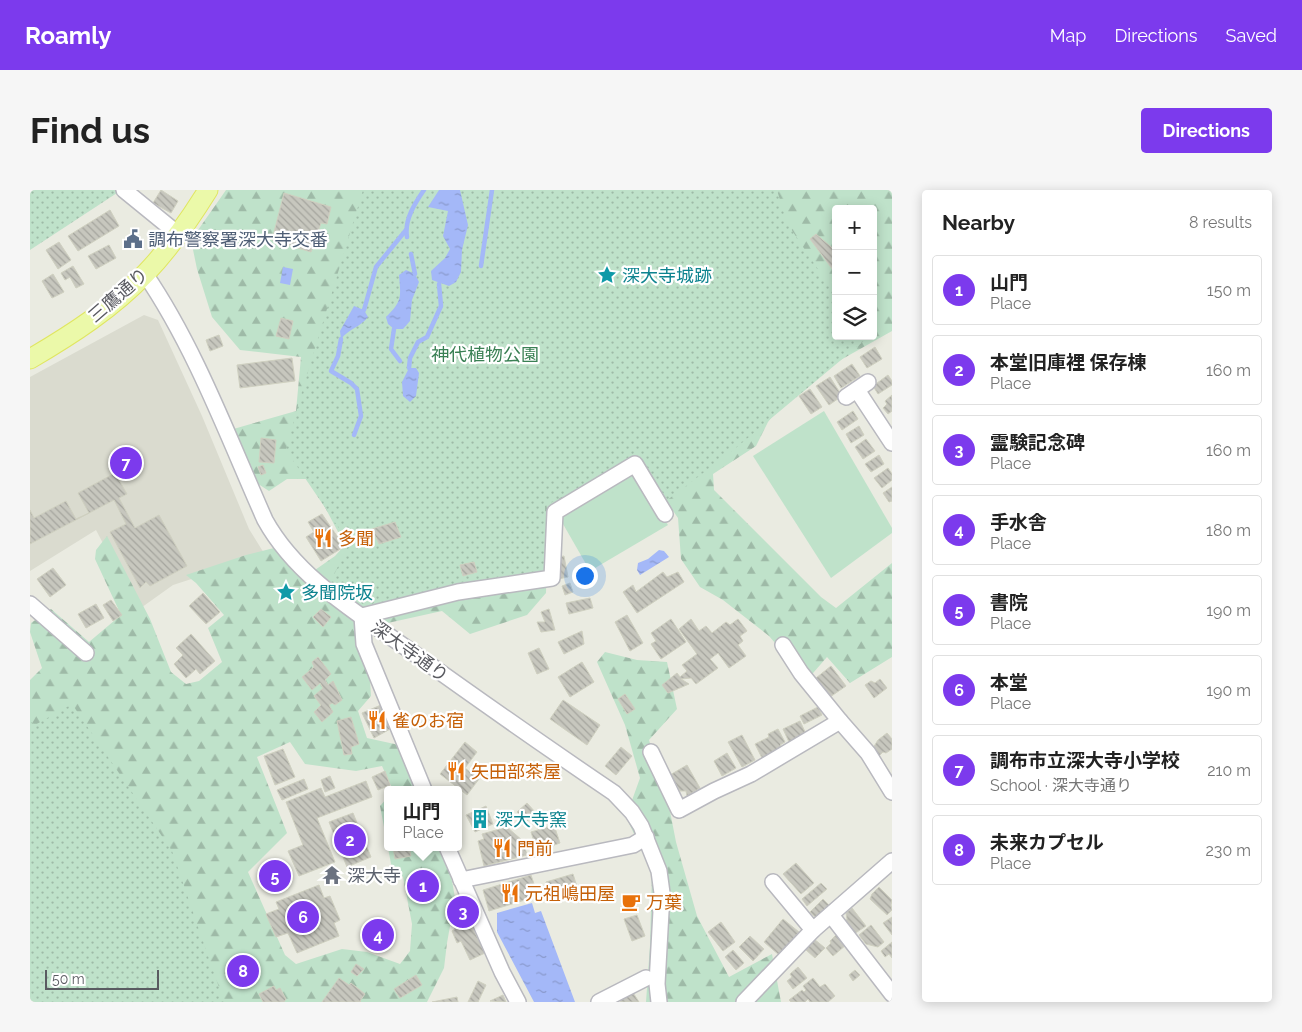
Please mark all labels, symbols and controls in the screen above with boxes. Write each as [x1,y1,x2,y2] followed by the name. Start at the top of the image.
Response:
[25,21,111,50] text: Roamly
[1050,25,1086,46] text: Map
[1114,25,1198,46] text: Directions
[1226,25,1277,46] text: Saved
[1141,108,1272,153] button: Directions
[30,110,150,151] text: Find us
[832,205,877,340] map controls
[832,205,877,250] button: +
[942,210,1015,235] text: Nearby
[1189,213,1252,232] text: 8 results
[122,228,144,250] public building icon: 調布警察署深大寺交番
[148,229,328,250] place label: 調布警察署深大寺交番
[832,250,877,295] button: −
[84,263,152,327] street label: 三鷹通り
[596,264,618,286] place icon: 深大寺城跡
[622,265,712,286] place label: 深大寺城跡
[990,271,1028,293] text: 山門
[955,281,963,300] text: 1
[1207,281,1251,300] text: 150 m
[990,294,1031,313] text: Place
[832,295,877,340] button: layers
[431,344,539,365] park label: 神代植物公園
[990,351,1147,373] text: 本堂旧庫裡 保存棟
[954,361,964,380] text: 2
[1206,361,1251,380] text: 160 m
[990,374,1031,393] text: Place
[990,431,1085,453] text: 霊験記念碑
[955,441,963,460] text: 3
[1206,441,1251,460] text: 160 m
[110,444,142,482] pin: 7
[990,454,1031,473] text: Place
[990,511,1047,533] text: 手水舎
[954,521,964,540] text: 4
[1206,521,1251,540] text: 180 m
[312,527,334,549] restaurant icon: 多聞
[338,528,374,549] place label: 多聞
[990,534,1031,553] text: Place
[572,563,598,589] your location
[275,581,297,603] place icon: 多聞院坂
[301,582,373,603] place label: 多聞院坂
[990,591,1028,613] text: 書院
[955,601,963,620] text: 5
[1206,601,1251,620] text: 190 m
[990,614,1031,633] text: Place
[367,616,453,686] street label: 深大寺通り
[990,671,1028,693] text: 本堂
[954,681,964,700] text: 6
[1206,681,1251,700] text: 190 m
[990,694,1031,713] text: Place
[366,709,388,731] restaurant icon: 雀のお宿
[392,710,464,731] place label: 雀のお宿
[990,749,1180,771] text: 調布市立深大寺小学校
[445,760,467,782] restaurant icon: 矢田部茶屋
[471,761,561,782] place label: 矢田部茶屋
[955,761,963,780] text: 7
[1207,761,1251,780] text: 210 m
[990,776,1132,795] text: School · 深大寺通り
[384,786,462,851] popup
[402,800,440,822] text: 山門
[469,808,491,830] building icon: 深大寺窯
[495,809,567,830] place label: 深大寺窯
[334,821,366,859] pin: 2
[402,823,444,842] text: Place
[990,831,1104,853] text: 未来カプセル
[491,837,513,859] restaurant icon: 門前
[517,838,553,859] place label: 門前
[954,841,964,860] text: 8
[1206,841,1251,860] text: 230 m
[990,854,1031,873] text: Place
[259,857,291,895] pin: 5
[321,864,343,886] temple icon: 深大寺
[347,865,401,886] place label: 深大寺
[407,867,439,905] pin: 1
[499,882,521,904] restaurant icon: 元祖嶋田屋
[525,883,615,904] place label: 元祖嶋田屋
[620,891,642,913] cafe icon: 万葉
[646,892,682,913] place label: 万葉
[447,893,479,931] pin: 3
[287,898,319,936] pin: 6
[362,916,394,954] pin: 4
[227,952,259,990] pin: 8
[45,967,159,990] scale bar
[52,971,85,987] text: 50 m

